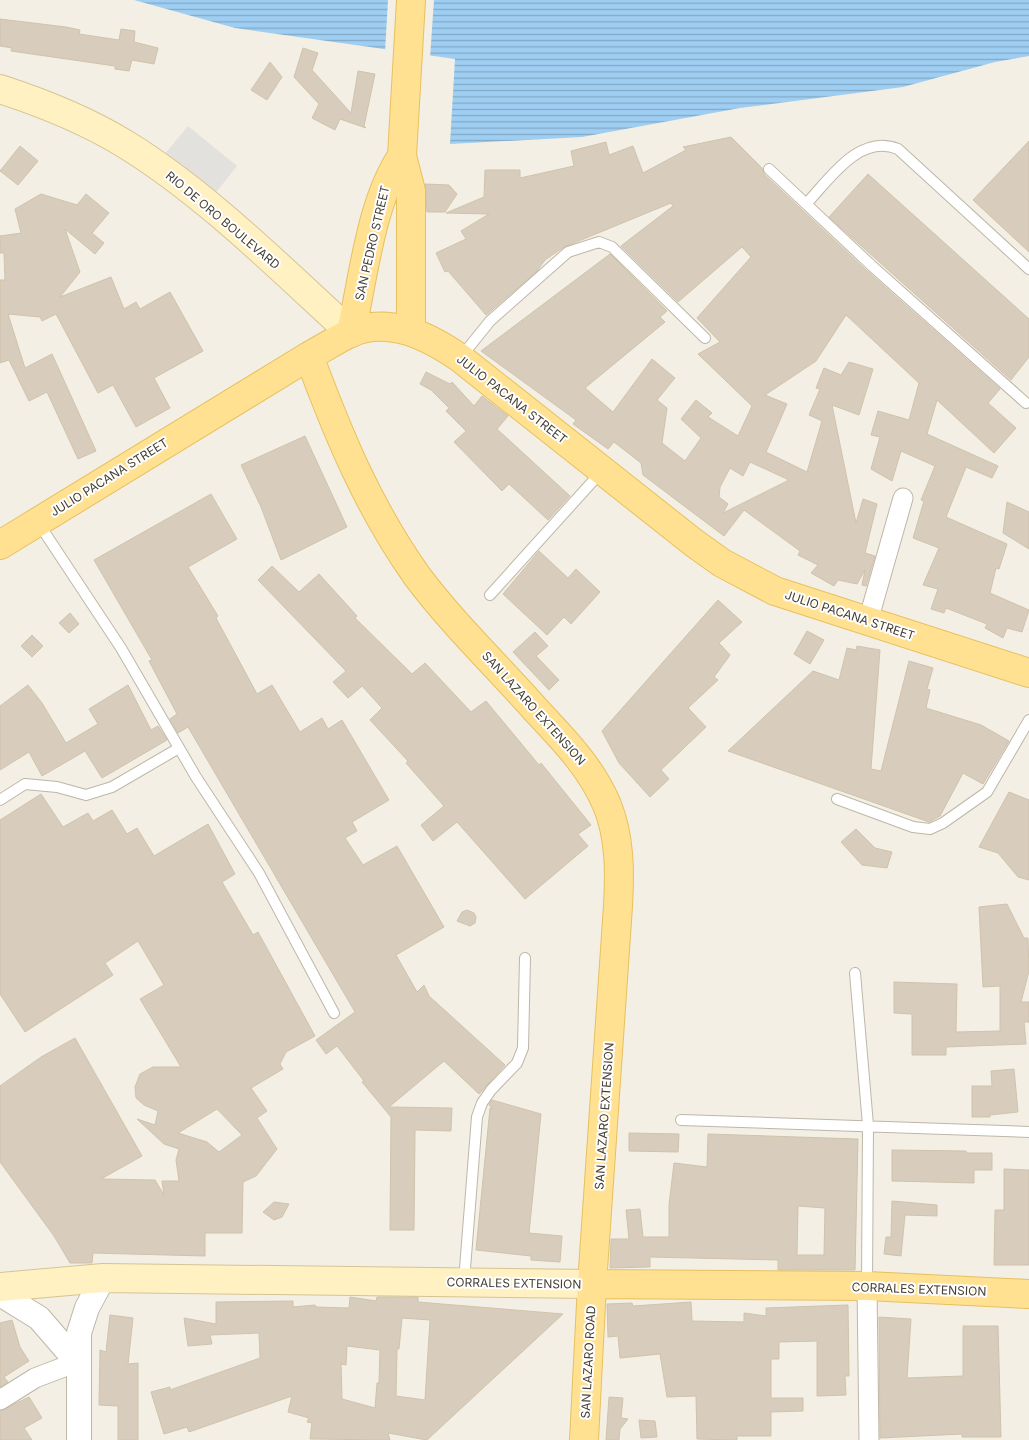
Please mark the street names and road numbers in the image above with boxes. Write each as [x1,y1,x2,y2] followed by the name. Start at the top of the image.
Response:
[163,168,283,272] street label: RIO DE ORO BOULEVARD
[351,184,393,302] street label: SAN PEDRO STREET
[454,351,570,447] street label: JULIO PACANA STREET
[47,435,171,519] street label: JULIO PACANA STREET
[783,587,917,643] street label: JULIO PACANA STREET
[479,648,589,768] street label: SAN LAZARO EXTENSION
[591,1042,617,1190] street label: SAN LAZARO EXTENSION
[446,1274,582,1292] street label: CORRALES EXTENSION
[851,1279,987,1299] street label: CORRALES EXTENSION
[578,1305,598,1419] street label: SAN LAZARO ROAD

